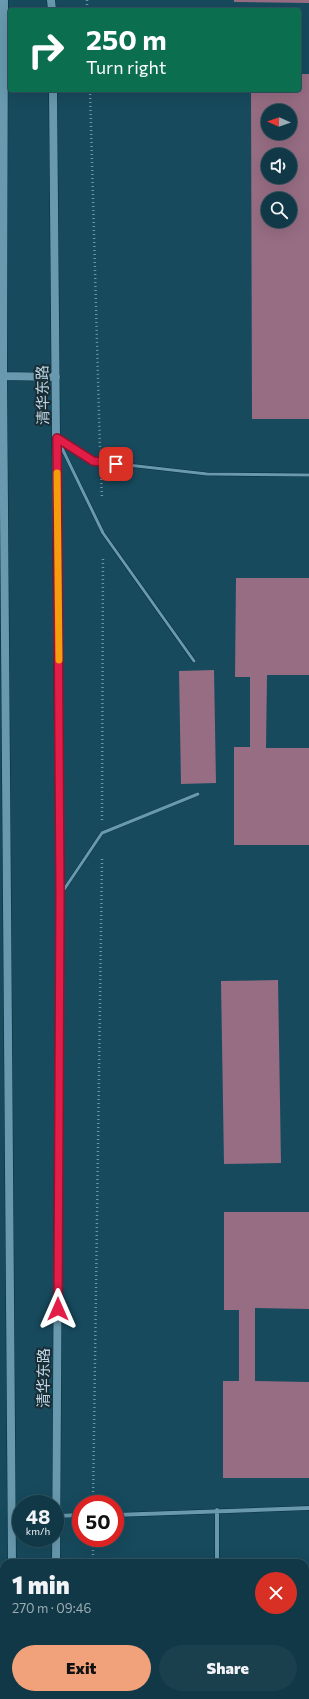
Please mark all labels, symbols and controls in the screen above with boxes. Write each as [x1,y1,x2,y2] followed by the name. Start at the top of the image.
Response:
[86,22,167,56] text: 250 m
[20,24,72,76] icon: right
[86,56,166,78] text: Turn right
[261,104,297,140] north arrow
[261,104,297,228] map controls
[261,148,297,184] button: sound
[261,192,297,228] button: search
[32,365,52,425] street label: 清华东路
[99,447,133,481] pin
[105,453,127,475] icon: arrive
[37,1288,79,1330] position arrow
[34,1348,52,1408] street label: 清华东路
[72,1495,124,1547] speed limit sign: 50
[26,1504,50,1528] text: 48
[26,1525,50,1537] text: km/h
[12,1570,70,1599] text: 1 min
[255,1572,297,1614] button: close
[12,1600,92,1616] text: 270 m · 09:46
[12,1645,151,1691] button: Exit
[159,1645,297,1691] button: Share

